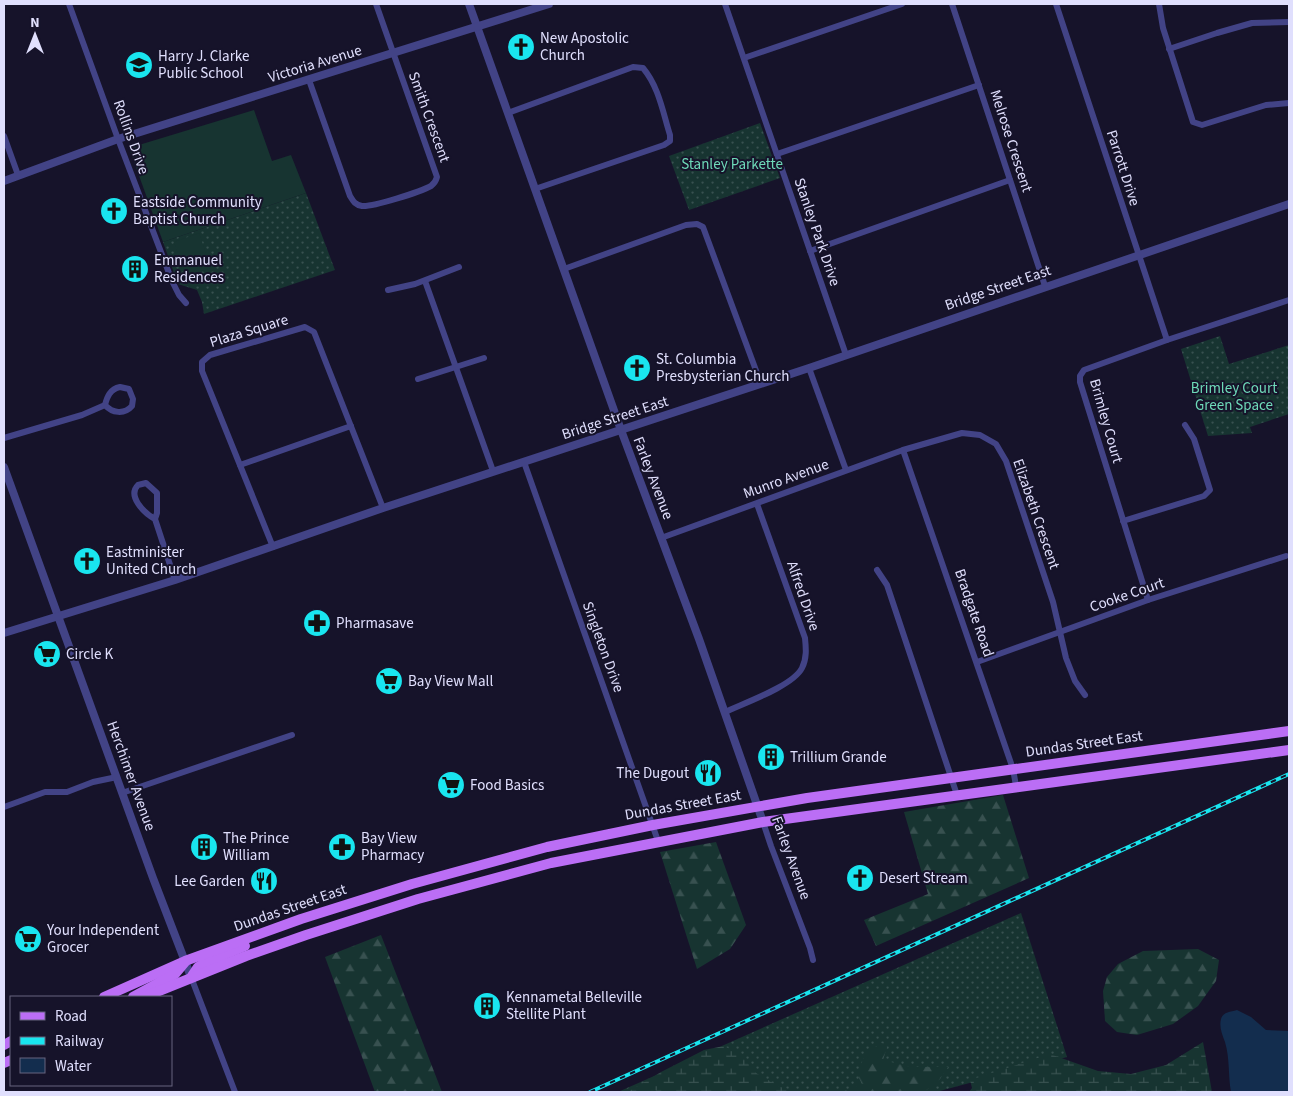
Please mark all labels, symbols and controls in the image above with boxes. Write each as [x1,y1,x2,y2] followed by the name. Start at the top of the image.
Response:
[10,10,60,60] north arrow
[30,13,40,33] text: N
[540,28,629,66] place label: New Apostolic Church
[506,32,536,62] church icon: New Apostolic Church
[266,40,364,88] street label: Victoria Avenue
[158,46,249,84] place label: Harry J. Clarke Public School
[124,50,154,80] school or university icon: Harry J. Clarke Public School
[403,69,455,165] street label: Smith Crescent
[985,87,1037,195] street label: Melrose Crescent
[108,97,154,177] street label: Rollins Drive
[1101,127,1145,209] street label: Parrott Drive
[681,154,783,175] park label: Stanley Parkette
[789,175,845,289] street label: Stanley Park Drive
[133,192,262,230] place label: Eastside Community Baptist Church
[99,196,129,226] church icon: Eastside Community Baptist Church
[154,250,224,288] place label: Emmanuel Residences
[120,254,150,284] building icon: Emmanuel Residences
[942,260,1054,316] street label: Bridge Street East
[207,309,291,353] street label: Plaza Square
[656,349,789,387] place label: St. Columbia Presbysterian Church
[622,353,652,383] church icon: St. Columbia Presbysterian Church
[1084,376,1128,466] street label: Brimley Court
[1191,378,1277,416] park label: Brimley Court Green Space
[559,391,671,445] street label: Bridge Street East
[628,434,678,522] street label: Farley Avenue
[740,454,832,504] street label: Munro Avenue
[1007,456,1065,572] street label: Elizabeth Crescent
[106,542,196,580] place label: Eastminister United Church
[72,546,102,576] church icon: Eastminister United Church
[781,558,825,634] street label: Alfred Drive
[949,566,999,660] street label: Bradgate Road
[1087,572,1167,618] street label: Cooke Court
[577,599,629,695] street label: Singleton Drive
[302,608,332,638] pharmacy icon: Pharmasave
[336,613,414,634] place label: Pharmasave
[32,639,62,669] supermarket icon: Circle K
[66,644,113,665] place label: Circle K
[374,666,404,696] supermarket icon: Bay View Mall
[408,671,493,692] place label: Bay View Mall
[101,718,161,834] street label: Herchimer Avenue
[1024,725,1144,763] street label: Dundas Street East
[756,742,786,772] building icon: Trillium Grande
[790,747,887,768] place label: Trillium Grande
[693,758,723,788] restaurant icon: The Dugout
[616,763,689,784] place label: The Dugout
[436,770,466,800] supermarket icon: Food Basics
[470,775,544,796] place label: Food Basics
[623,784,743,826] street label: Dundas Street East
[766,813,816,903] street label: Farley Avenue
[223,828,289,866] place label: The Prince William
[361,828,424,866] place label: Bay View Pharmacy
[189,832,219,862] building icon: The Prince William
[327,832,357,862] pharmacy icon: Bay View Pharmacy
[845,863,875,893] church icon: Desert Stream
[249,866,279,896] restaurant icon: Lee Garden
[879,868,968,889] place label: Desert Stream
[174,871,245,892] place label: Lee Garden
[231,879,349,937] street label: Dundas Street East
[46,920,159,958] place label: Your Independent Grocer
[13,924,43,954] supermarket icon: Your Independent Grocer
[506,987,642,1025] place label: Kennametal Belleville Stellite Plant
[472,991,502,1021] building icon: Kennametal Belleville Stellite Plant
[10,996,172,1086] legend
[55,1006,87,1027] text: Road
[55,1031,104,1052] text: Railway
[55,1056,92,1077] text: Water

